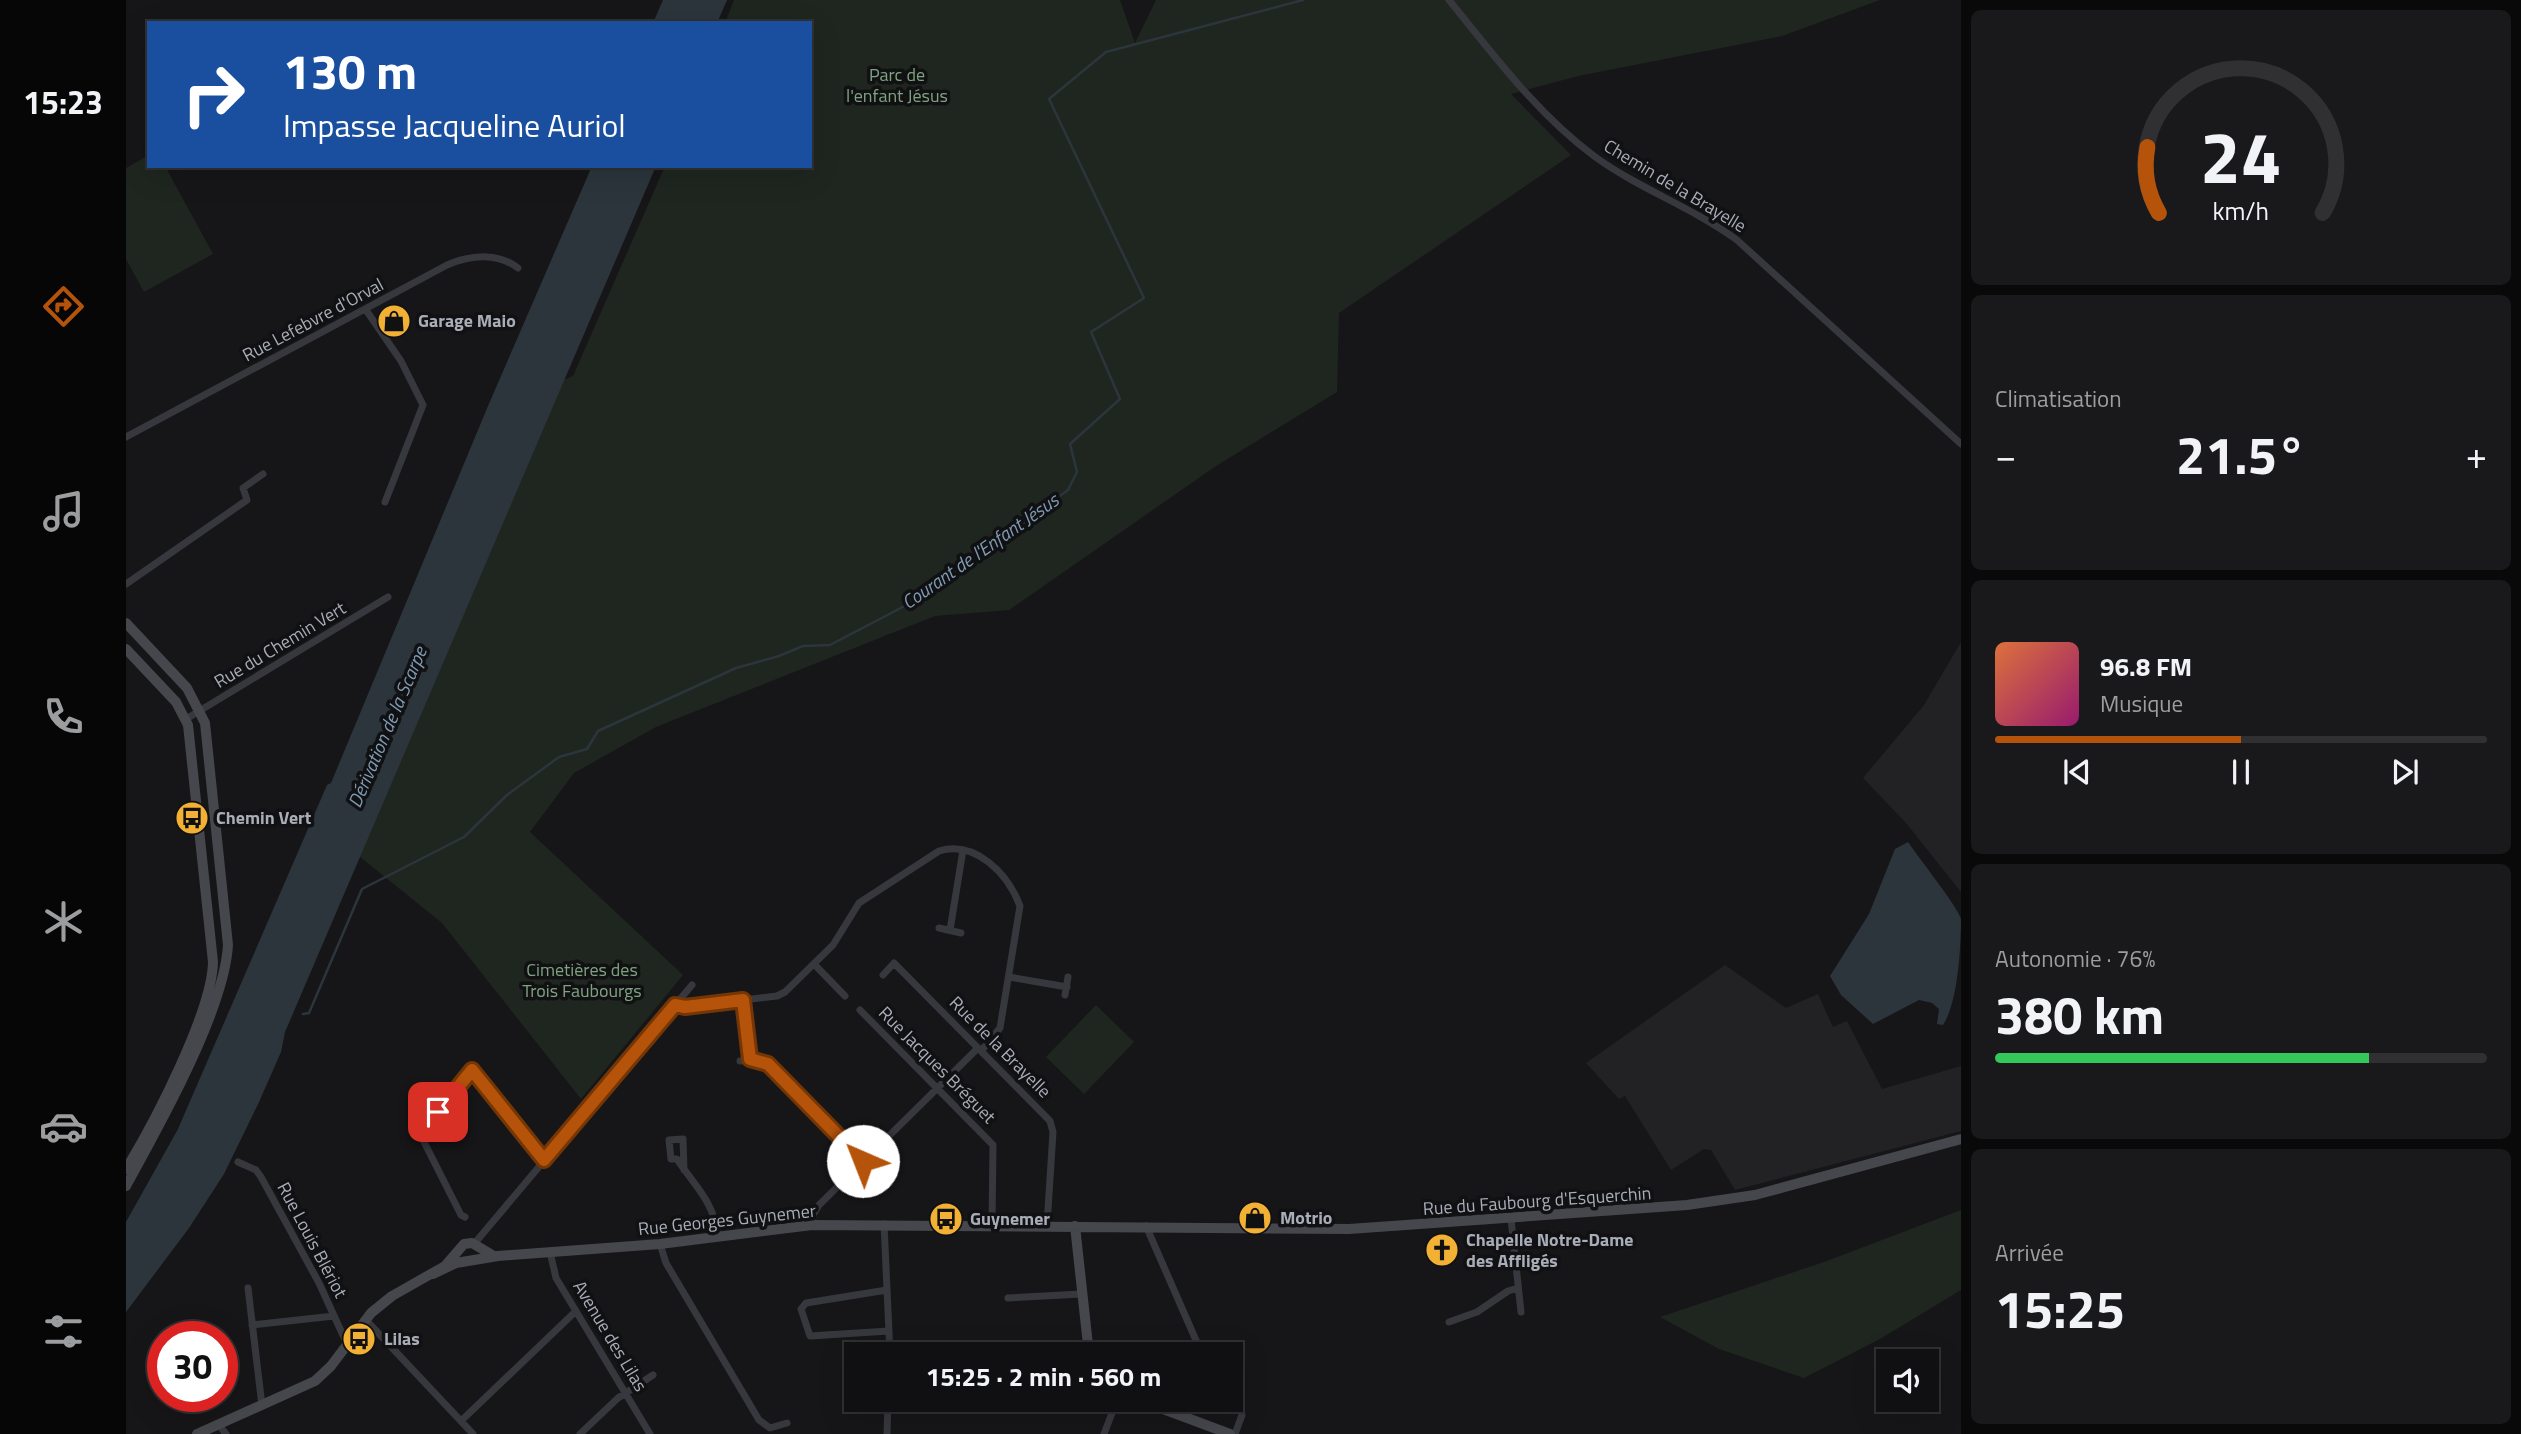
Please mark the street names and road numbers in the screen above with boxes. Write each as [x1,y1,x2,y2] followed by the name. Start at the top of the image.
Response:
[1599,132,1752,239] street label: Chemin de la Brayelle
[237,271,388,368] street label: Rue Lefebvre d'Orval
[209,594,351,695] street label: Rue du Chemin Vert
[943,990,1057,1104] street label: Rue de la Brayelle
[872,1000,1003,1130] street label: Rue Jacques Bréguet
[271,1177,355,1303] street label: Rue Louis Blériot
[1422,1179,1652,1222] street label: Rue du Faubourg d'Esquerchin
[637,1197,817,1242] street label: Rue Georges Guynemer
[567,1275,654,1396] street label: Avenue des Lilas

